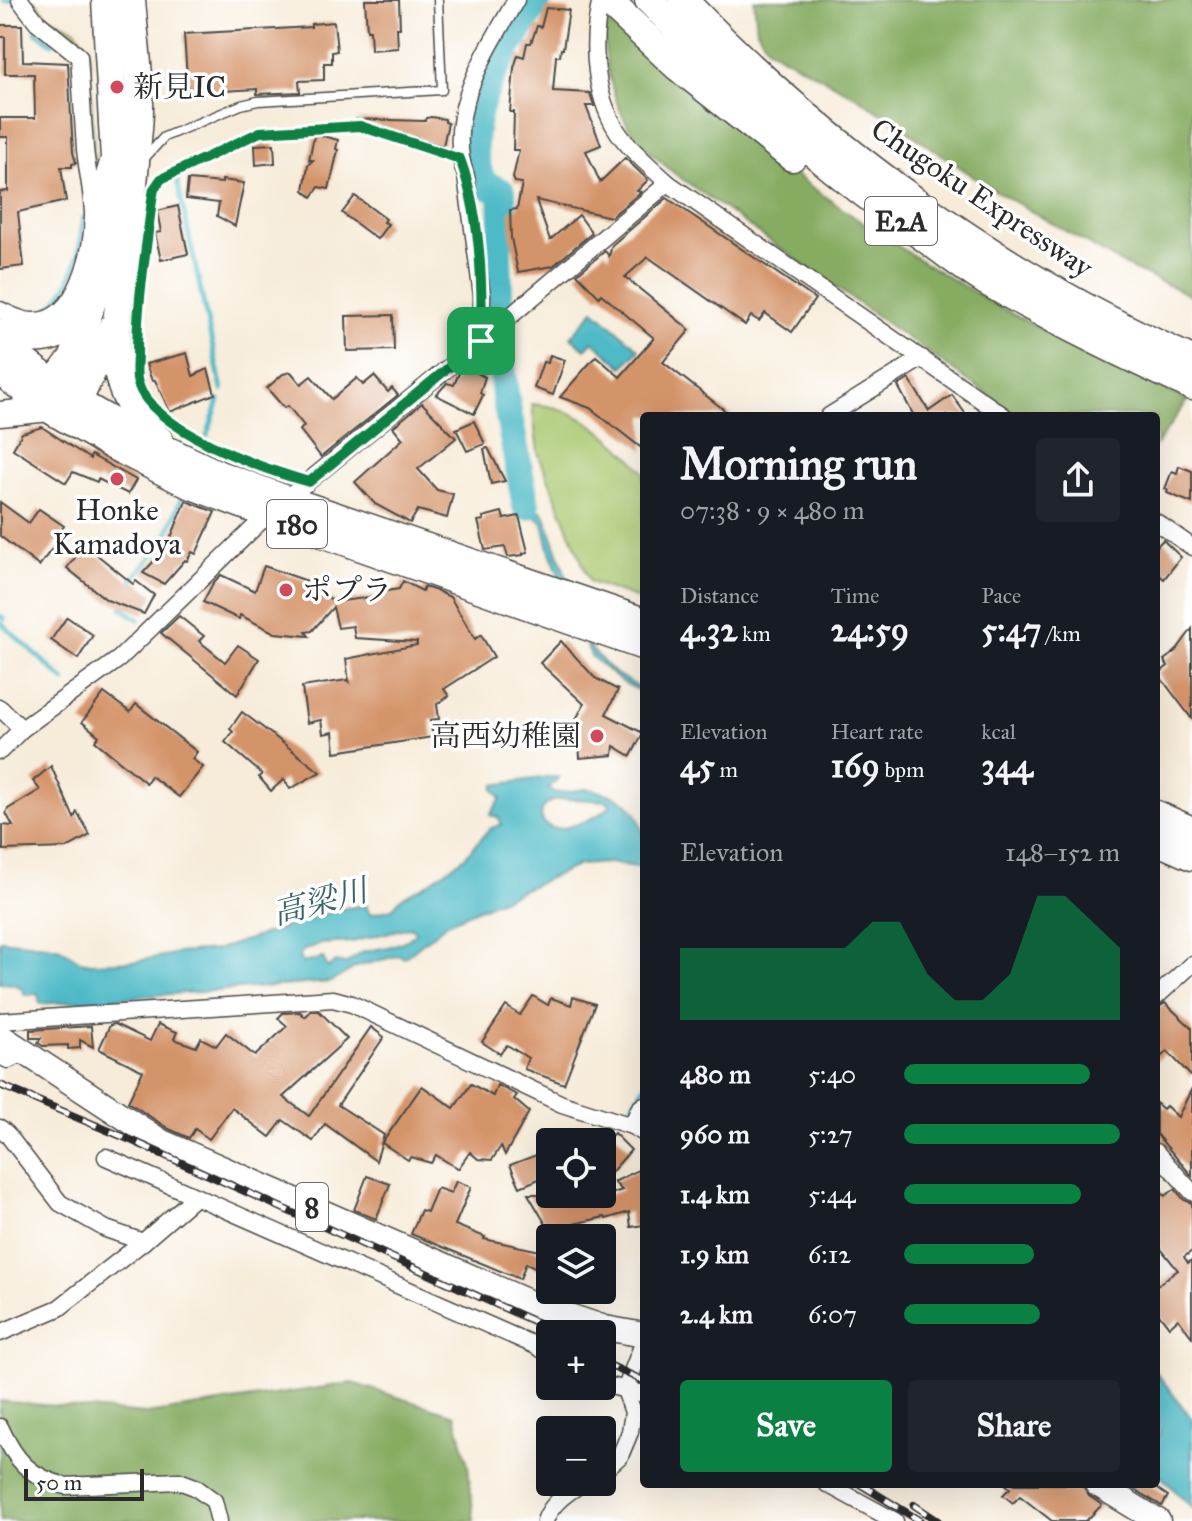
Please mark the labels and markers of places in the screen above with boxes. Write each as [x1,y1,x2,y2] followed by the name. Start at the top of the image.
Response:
[133,69,226,105] place label: 新見IC
[108,78,126,96] marker: 新見IC
[447,307,515,375] pin
[108,470,126,488] marker: Honke Kamadoya
[53,492,182,562] place label: Honke Kamadoya
[302,572,392,608] place label: ポプラ
[277,581,295,599] marker: ポプラ
[431,718,581,754] place label: 高西幼稚園
[588,727,606,745] marker: 高西幼稚園

